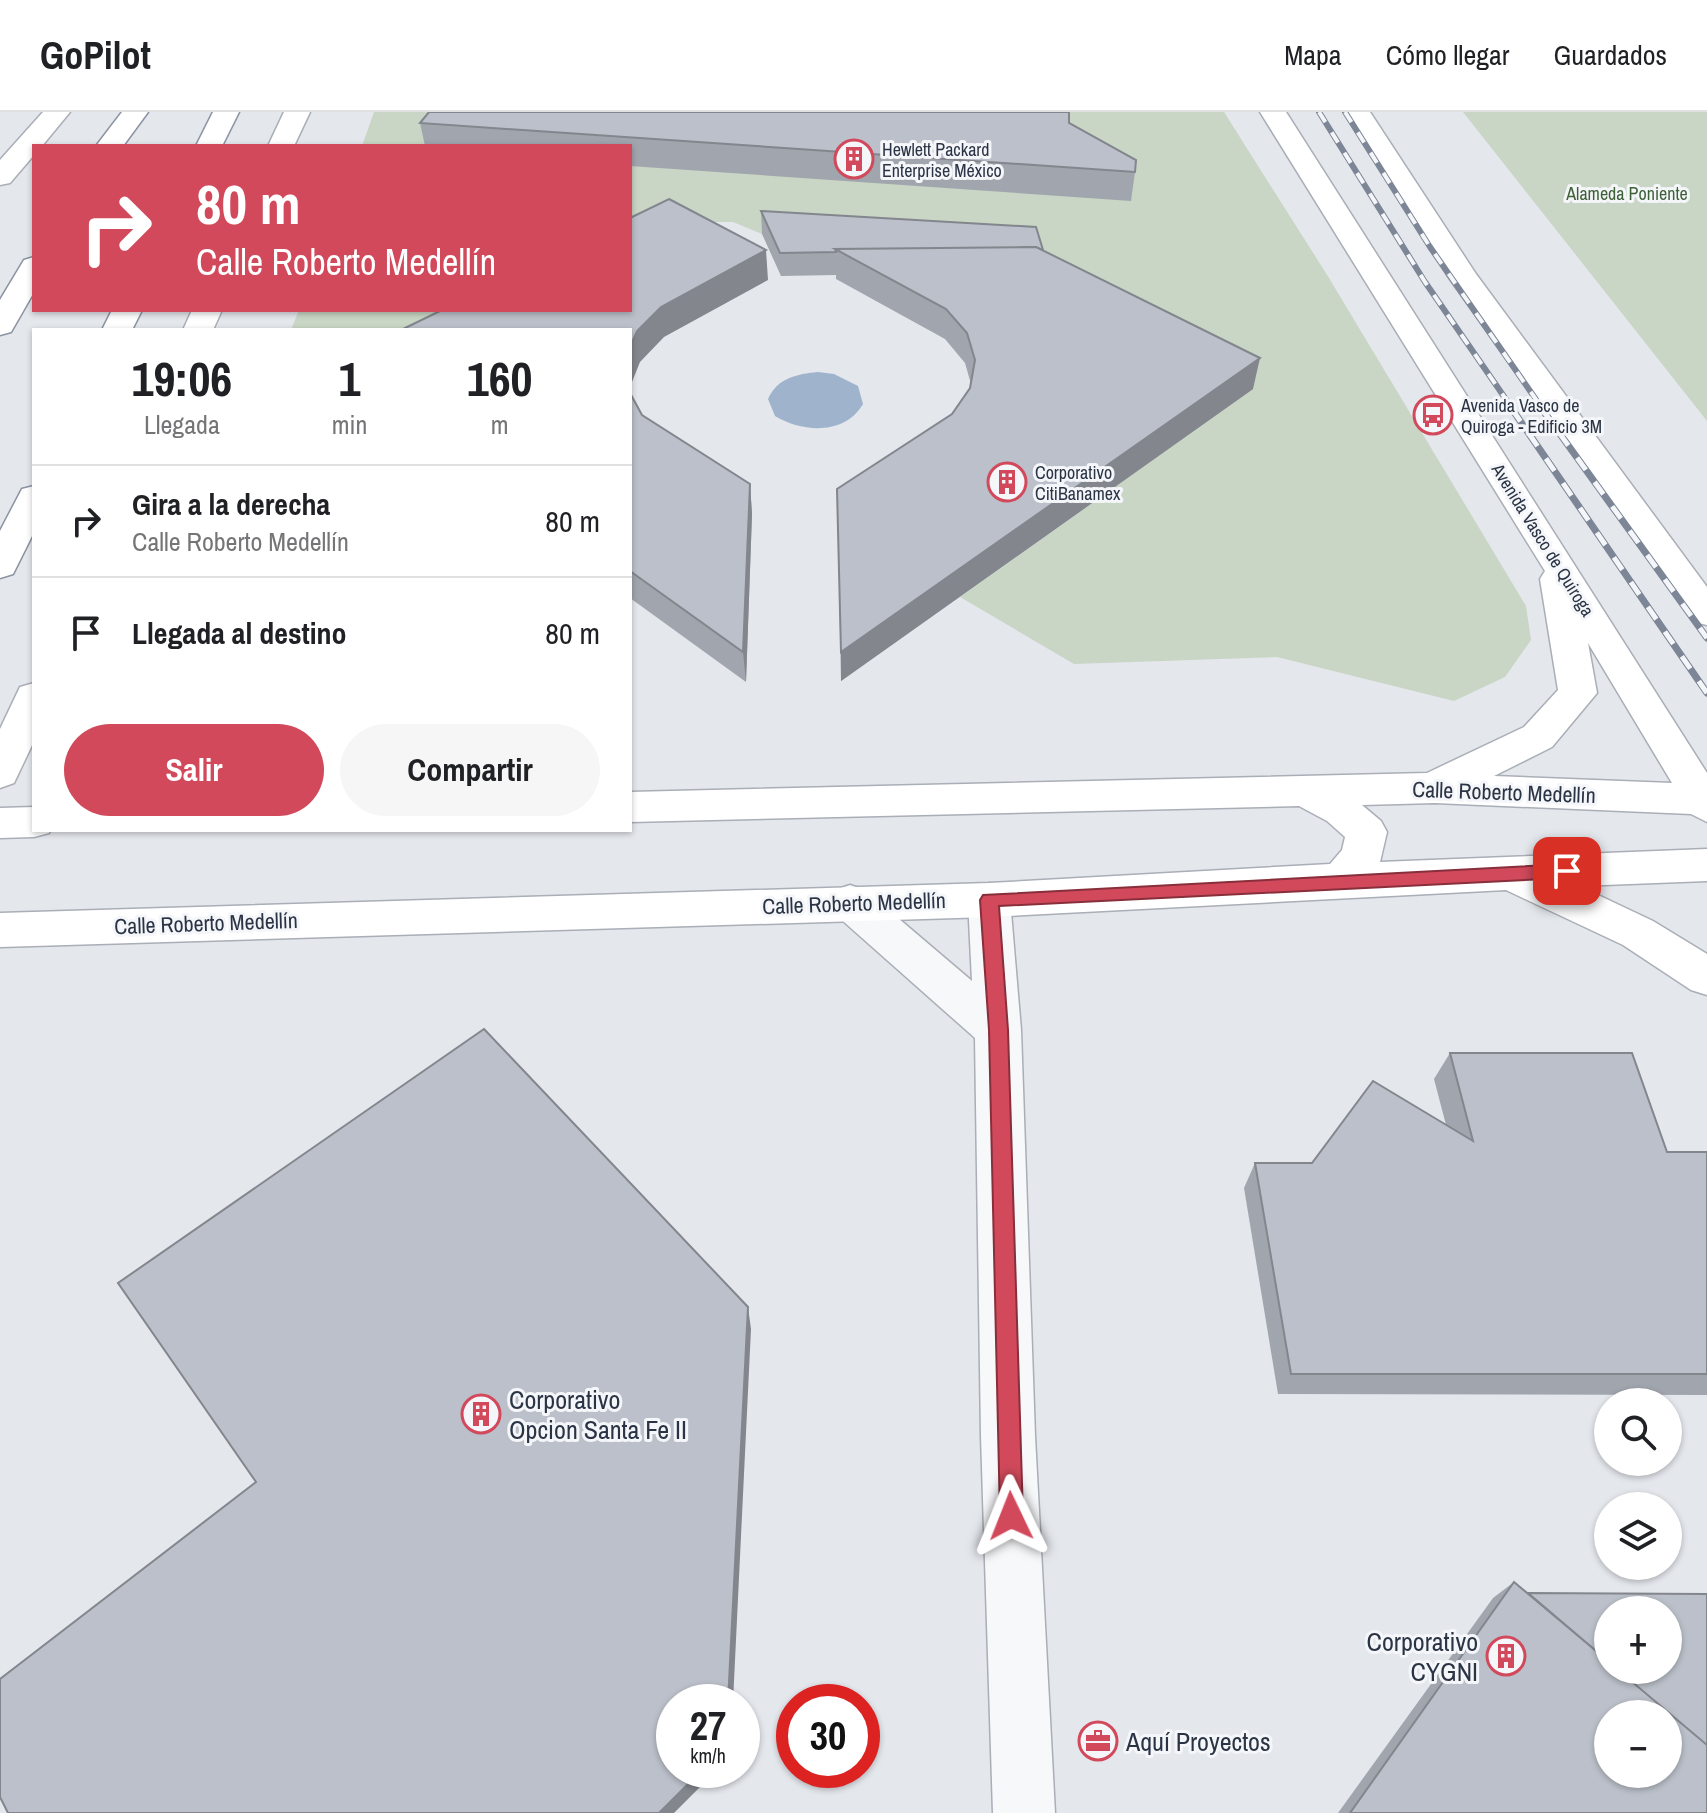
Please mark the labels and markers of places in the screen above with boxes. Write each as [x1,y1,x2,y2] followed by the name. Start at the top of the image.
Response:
[882,137,1002,183] place label: Hewlett Packard Enterprise México
[833,138,875,180] building icon: Hewlett Packard Enterprise México
[1460,393,1602,439] place label: Avenida Vasco de Quiroga - Edificio 3M
[1412,394,1454,436] bus stop icon: Avenida Vasco de Quiroga - Edificio 3M
[1035,460,1121,506] place label: Corporativo CitiBanamex
[986,461,1028,503] building icon: Corporativo CitiBanamex
[1533,837,1601,905] pin
[509,1382,687,1447] place label: Corporativo Opcion Santa Fe II
[460,1393,502,1435] building icon: Corporativo Opcion Santa Fe II
[1367,1624,1478,1689] place label: Corporativo CYGNI
[1485,1635,1527,1677] building icon: Corporativo CYGNI
[1077,1720,1119,1762] office icon: Aquí Proyectos
[1125,1724,1271,1759] place label: Aquí Proyectos

